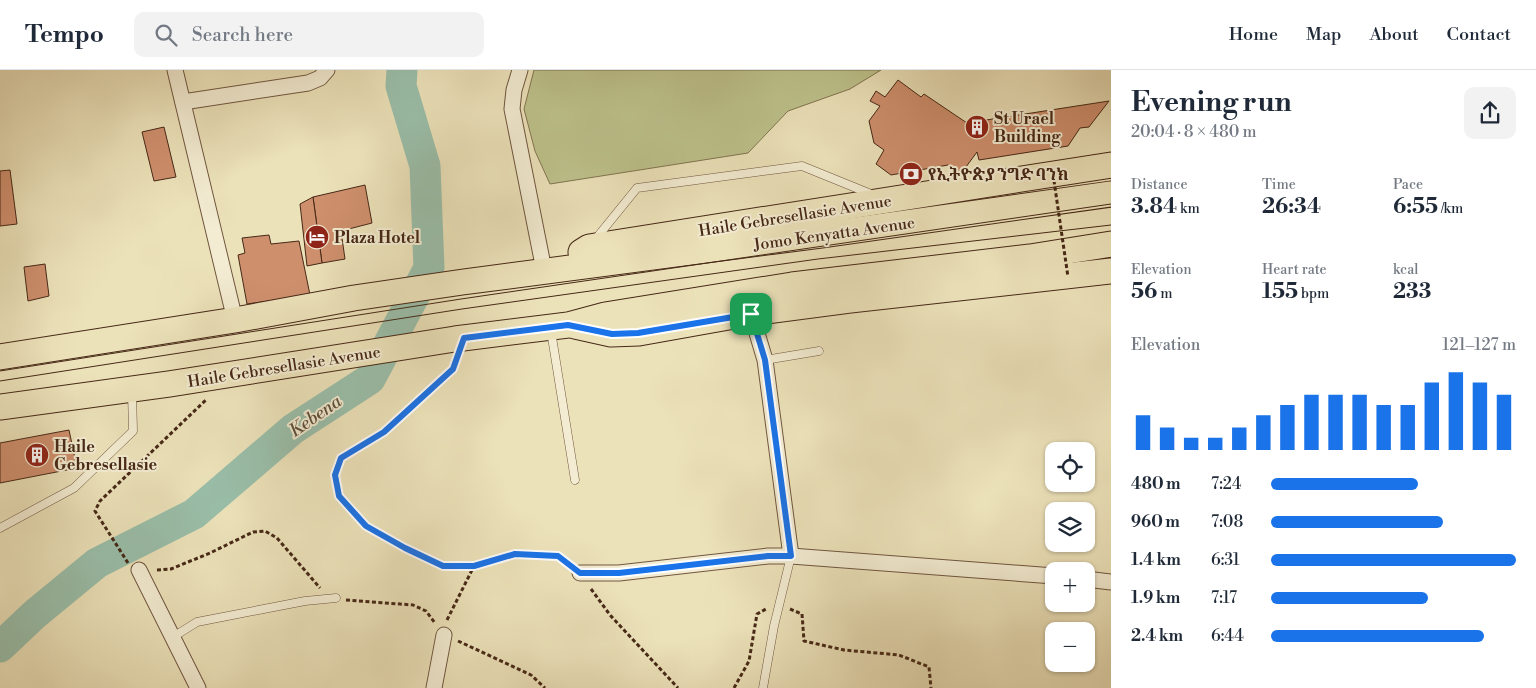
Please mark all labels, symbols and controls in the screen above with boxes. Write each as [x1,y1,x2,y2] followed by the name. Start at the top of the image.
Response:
[134,12,484,57] search box
[25,20,104,50] text: Tempo
[152,21,180,49] icon: search
[192,23,293,47] text: Search here
[1229,23,1278,46] text: Home
[1306,23,1342,46] text: Map
[1370,23,1419,46] text: About
[1447,23,1511,46] text: Contact
[1131,85,1292,120] text: Evening run
[1464,87,1516,139] button: share
[994,109,1061,147] place label: St Urael Building
[964,114,990,140] building icon: St Urael Building
[1131,122,1257,142] text: 20:04 · 8 × 480 m
[898,161,924,187] bank icon: የኢትዮጵያ ንግድ ባንክ
[928,165,1068,185] place label: የኢትዮጵያ ንግድ ባንክ
[1131,176,1188,194] text: Distance
[1262,176,1296,194] text: Time
[1393,176,1423,194] text: Pace
[697,191,893,241] street label: Haile Gebresellasie Avenue
[1131,194,1177,220] text: 3.84
[1262,194,1321,220] text: 26:34
[1393,194,1438,220] text: 6:55
[1177,200,1200,218] text: km
[1438,200,1463,218] text: /km
[751,213,916,255] street label: Jomo Kenyatta Avenue
[304,224,330,250] hotel icon: Plaza Hotel
[334,228,421,248] place label: Plaza Hotel
[1131,261,1192,279] text: Elevation
[1262,261,1327,279] text: Heart rate
[1393,261,1418,279] text: kcal
[1131,279,1157,305] text: 56
[1262,279,1298,305] text: 155
[1393,279,1431,305] text: 233
[1157,285,1172,303] text: m
[1298,285,1329,303] text: bpm
[730,293,772,335] pin
[737,300,765,328] icon: arrive
[1131,335,1200,355] text: Elevation
[1442,335,1516,355] text: 121–127 m
[186,342,382,392] street label: Haile Gebresellasie Avenue
[284,389,347,443] water label: Kebena
[54,437,157,475] place label: Haile Gebresellasie
[24,442,50,468] building icon: Haile Gebresellasie
[1045,442,1095,672] map controls
[1045,442,1095,492] button: locate
[1131,474,1181,494] text: 480 m
[1211,474,1242,494] text: 7:24
[1045,502,1095,552] button: layers
[1131,512,1180,532] text: 960 m
[1211,512,1243,532] text: 7:08
[1131,550,1181,570] text: 1.4 km
[1211,550,1240,570] text: 6:31
[1045,562,1095,612] button: +
[1131,588,1180,608] text: 1.9 km
[1211,588,1237,608] text: 7:17
[1045,622,1095,672] button: −
[1131,626,1183,646] text: 2.4 km
[1211,626,1244,646] text: 6:44

